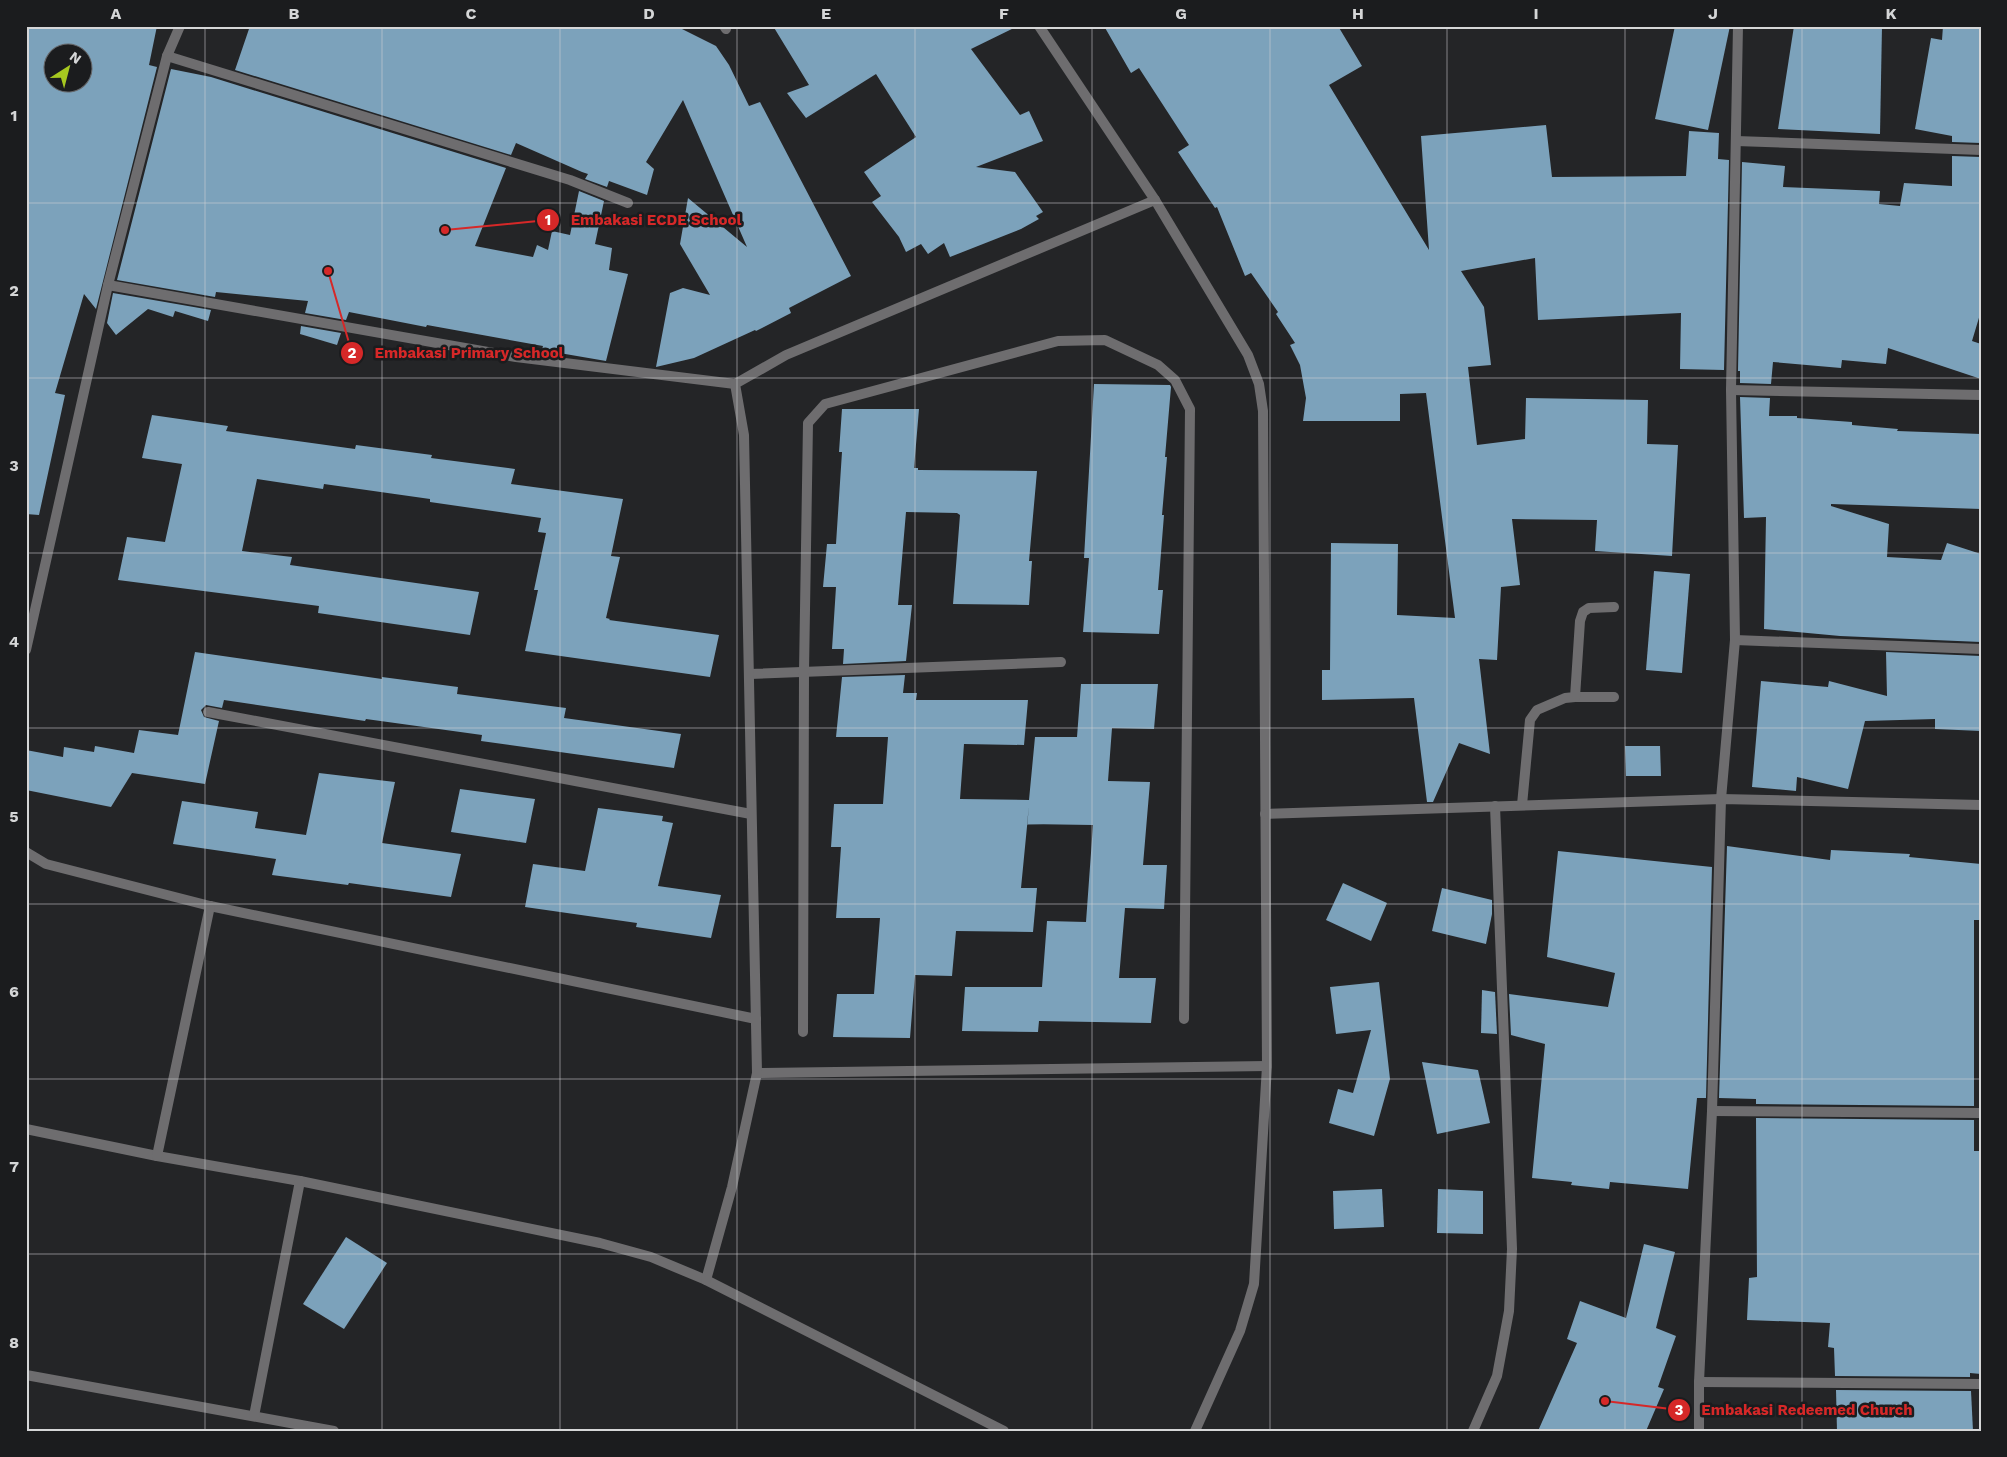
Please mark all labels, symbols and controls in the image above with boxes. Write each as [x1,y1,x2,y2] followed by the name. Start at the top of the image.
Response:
[111,4,122,23] text: A
[289,4,300,23] text: B
[466,4,477,23] text: C
[643,4,655,23] text: D
[821,4,831,23] text: E
[999,4,1009,23] text: F
[1175,4,1187,23] text: G
[1352,4,1364,23] text: H
[1533,4,1539,23] text: I
[1708,4,1718,23] text: J
[1885,4,1897,23] text: K
[42,42,92,92] north arrow
[67,48,85,67] text: N
[11,106,17,125] text: 1
[535,205,751,235] callout: Embakasi ECDE School
[545,211,551,229] text: 1
[571,211,741,229] text: Embakasi ECDE School
[9,281,19,300] text: 2
[339,338,573,368] callout: Embakasi Primary School
[348,344,357,362] text: 2
[374,344,564,362] text: Embakasi Primary School
[9,456,19,475] text: 3
[9,632,19,651] text: 4
[9,807,19,826] text: 5
[9,982,19,1001] text: 6
[9,1157,19,1176] text: 7
[9,1333,19,1352] text: 8
[1666,1395,1923,1425] callout: Embakasi Redeemed Church
[1675,1401,1684,1419] text: 3
[1701,1401,1913,1419] text: Embakasi Redeemed Church

